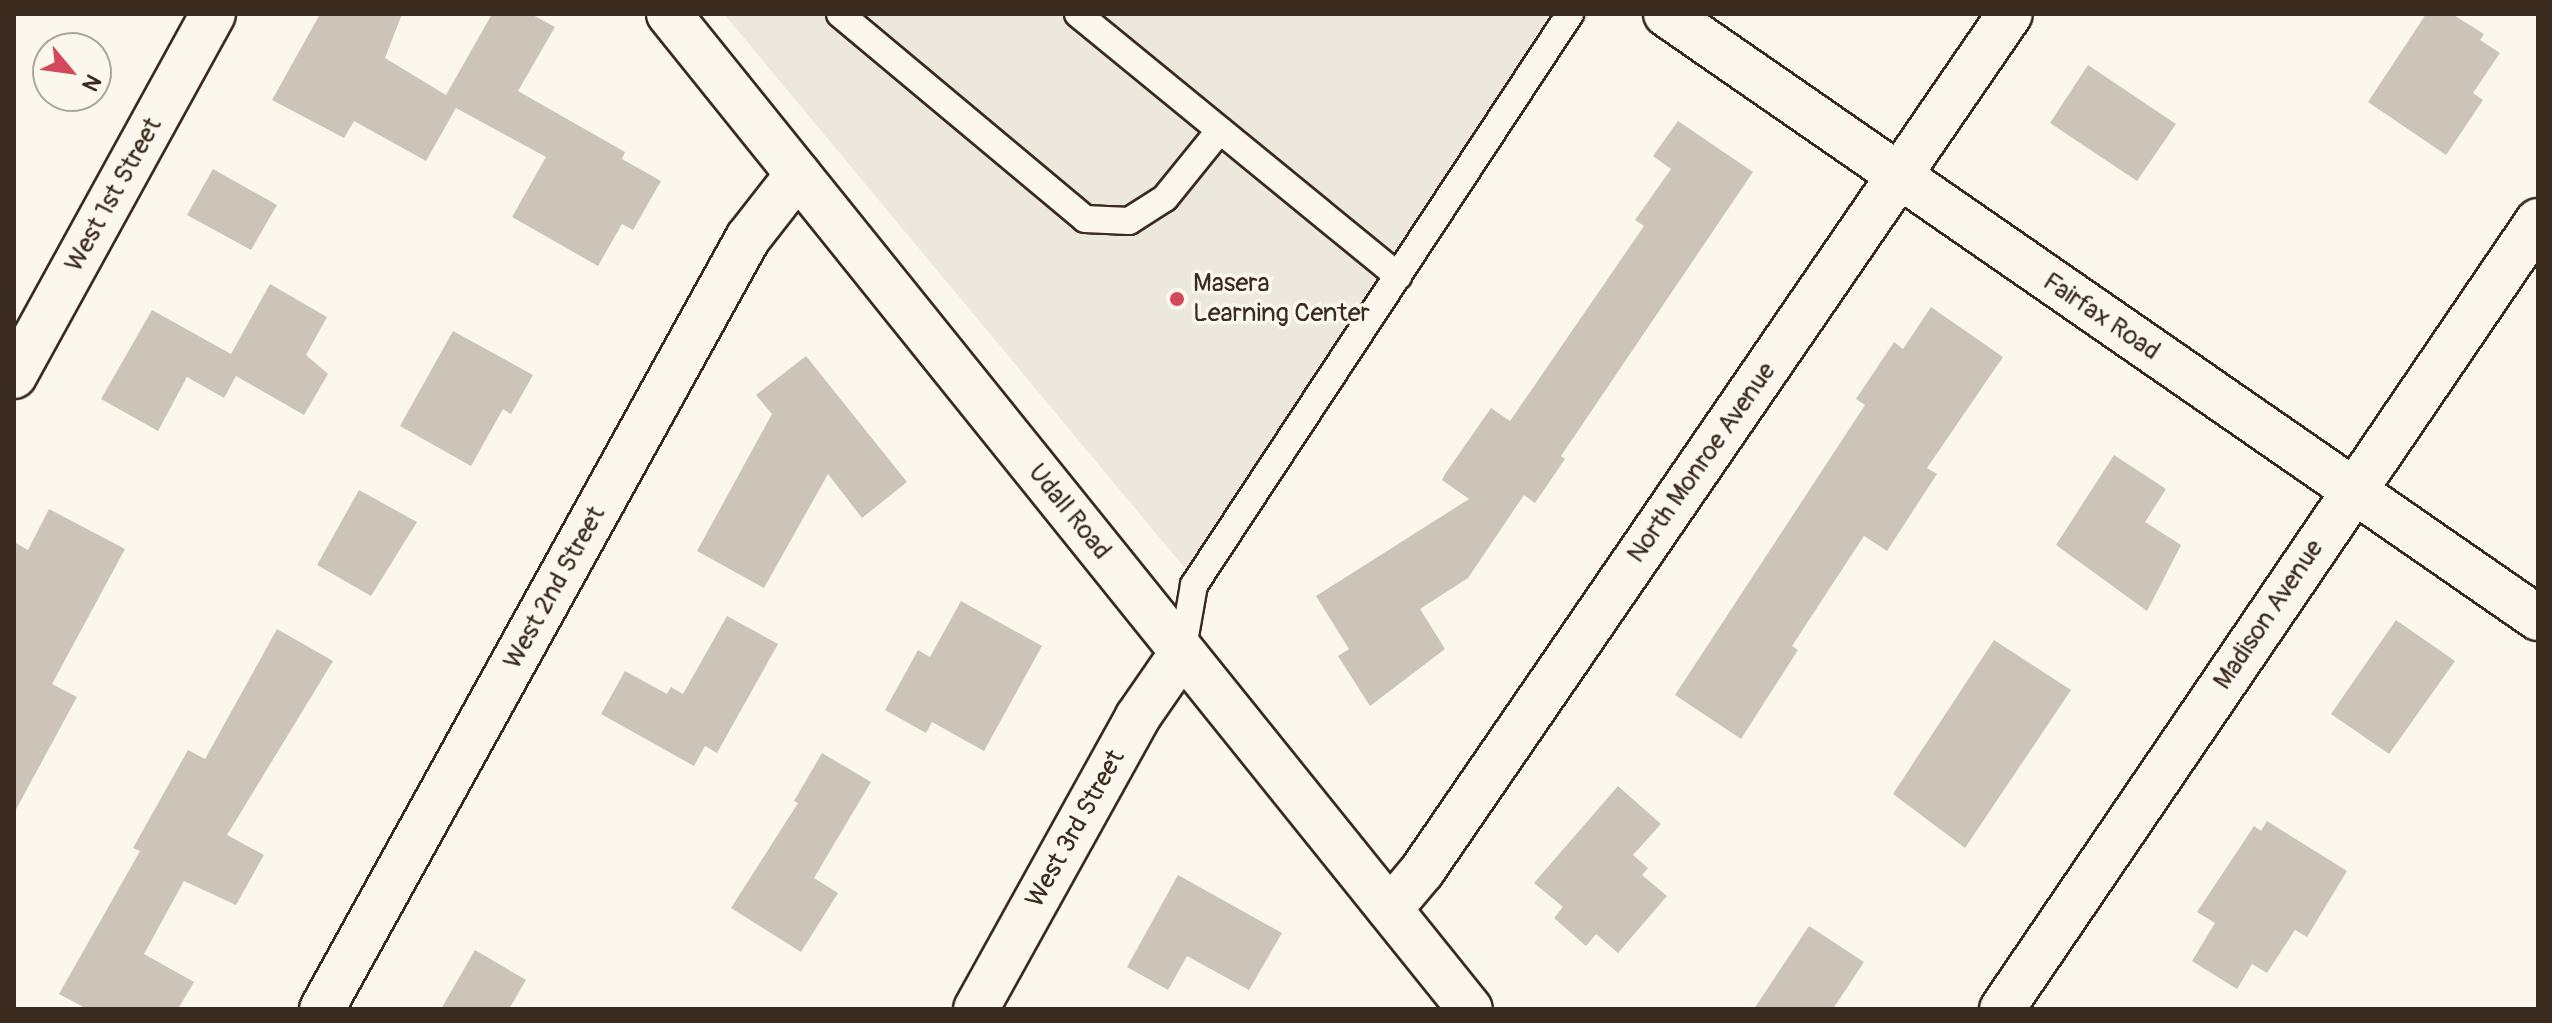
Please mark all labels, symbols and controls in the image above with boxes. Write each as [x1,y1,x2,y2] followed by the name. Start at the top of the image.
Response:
[32,32,112,112] north arrow
[75,69,107,96] text: N
[59,113,169,277] street label: West 1st Street
[2037,267,2165,367] street label: Fairfax Road
[1193,268,1370,330] place label: Masera Learning Center
[1168,290,1186,308] marker: Masera Learning Center
[1621,357,1783,569] street label: North Monroe Avenue
[1021,458,1117,566] street label: Udall Road
[498,501,612,675] street label: West 2nd Street
[2207,534,2331,696] street label: Madison Avenue
[1020,745,1132,913] street label: West 3rd Street

